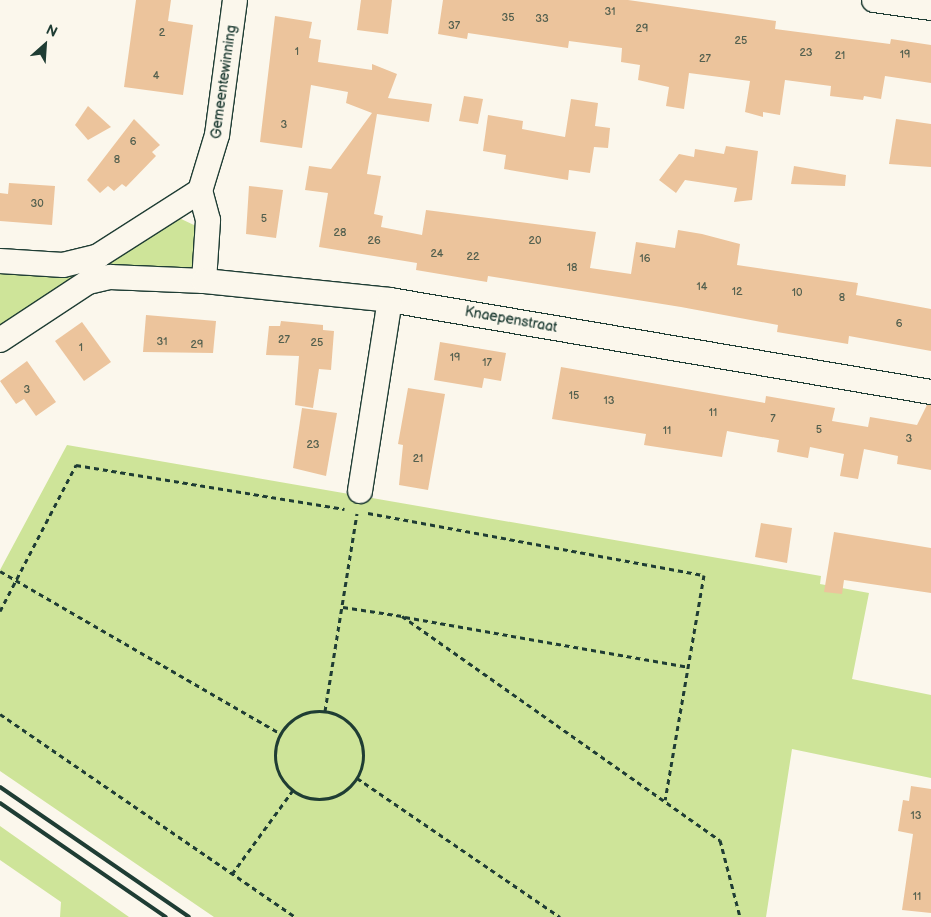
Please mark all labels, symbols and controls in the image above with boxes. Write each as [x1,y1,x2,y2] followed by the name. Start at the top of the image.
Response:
[604,5,616,19] house number: 31
[501,11,515,25] house number: 35
[535,12,549,26] house number: 33
[448,19,460,33] house number: 37
[20,20,70,70] north arrow
[43,21,60,41] text: N
[636,22,648,36] house number: 29
[208,24,240,140] street label: Gemeentewinning
[159,26,165,40] house number: 2
[735,34,747,48] house number: 25
[295,45,299,59] house number: 1
[799,46,813,60] house number: 23
[900,48,910,62] house number: 19
[835,49,845,63] house number: 21
[699,52,711,66] house number: 27
[153,69,159,83] house number: 4
[281,118,287,132] house number: 3
[130,135,136,149] house number: 6
[114,153,120,167] house number: 8
[30,197,44,211] house number: 30
[261,212,267,226] house number: 5
[334,226,346,240] house number: 28
[367,234,381,248] house number: 26
[529,234,541,248] house number: 20
[430,247,444,261] house number: 24
[467,250,479,264] house number: 22
[640,252,650,266] house number: 16
[567,261,577,275] house number: 18
[697,280,707,294] house number: 14
[732,285,742,299] house number: 12
[792,286,802,300] house number: 10
[839,291,845,305] house number: 8
[463,304,559,336] street label: Knaepenstraat
[896,317,902,331] house number: 6
[278,333,290,347] house number: 27
[156,335,168,349] house number: 31
[311,336,323,350] house number: 25
[191,338,203,352] house number: 29
[79,341,83,355] house number: 1
[450,351,460,365] house number: 19
[482,356,492,370] house number: 17
[24,383,30,397] house number: 3
[569,389,579,403] house number: 15
[603,394,615,408] house number: 13
[709,406,717,420] house number: 11
[770,412,776,426] house number: 7
[816,423,822,437] house number: 5
[663,424,671,438] house number: 11
[906,432,912,446] house number: 3
[306,438,320,452] house number: 23
[413,452,423,466] house number: 21
[910,809,922,823] house number: 13
[913,890,921,904] house number: 11

